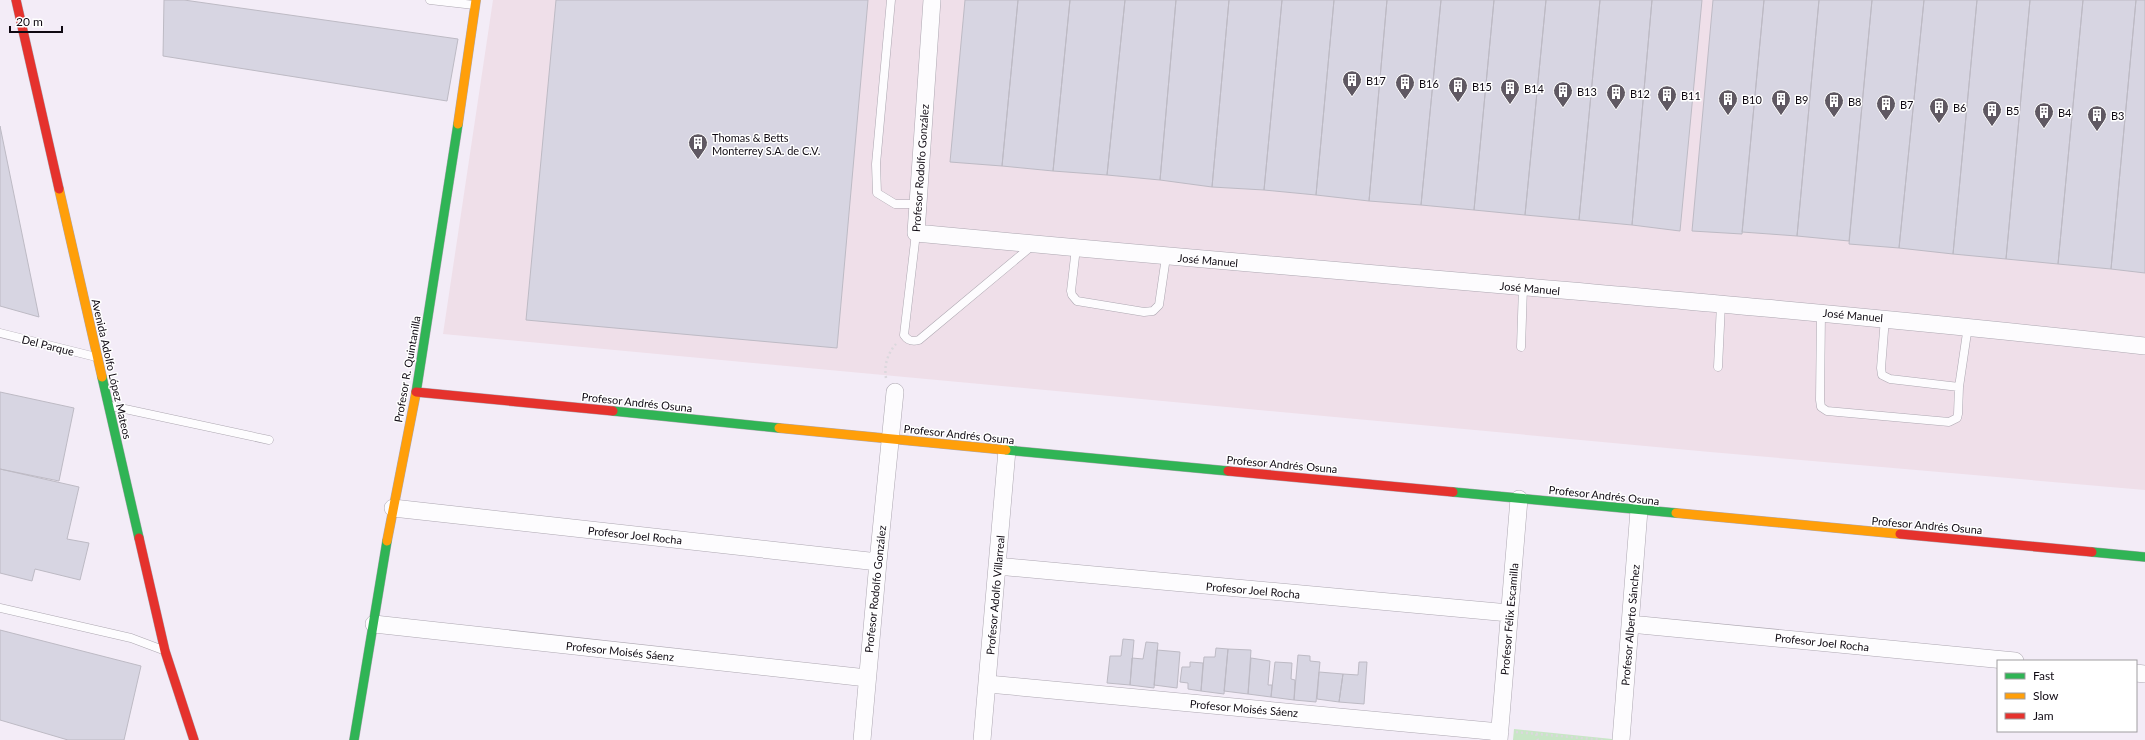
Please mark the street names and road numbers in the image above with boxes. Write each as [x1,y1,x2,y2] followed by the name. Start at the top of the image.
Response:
[909,104,931,232] street label: Profesor Rodolfo González
[1177,251,1239,269] street label: José Manuel
[1499,279,1561,297] street label: José Manuel
[90,298,135,441] street label: Avenida Adolfo López Mateos
[1822,306,1884,324] street label: José Manuel
[391,315,423,423] street label: Profesor R. Quintanilla
[21,332,76,358] street label: Del Parque
[581,390,693,414] street label: Profesor Andrés Osuna
[903,422,1015,446] street label: Profesor Andrés Osuna
[1226,453,1338,475] street label: Profesor Andrés Osuna
[1548,483,1660,507] street label: Profesor Andrés Osuna
[1871,514,1983,536] street label: Profesor Andrés Osuna
[587,524,683,546] street label: Profesor Joel Rocha
[862,525,888,653] street label: Profesor Rodolfo González
[983,535,1007,655] street label: Profesor Adolfo Villarreal
[1498,562,1520,676] street label: Profesor Félix Escamilla
[1618,564,1642,686] street label: Profesor Alberto Sánchez
[1205,579,1301,601] street label: Profesor Joel Rocha
[1774,631,1870,653] street label: Profesor Joel Rocha
[565,639,675,663] street label: Profesor Moisés Sáenz
[1189,697,1299,719] street label: Profesor Moisés Sáenz

